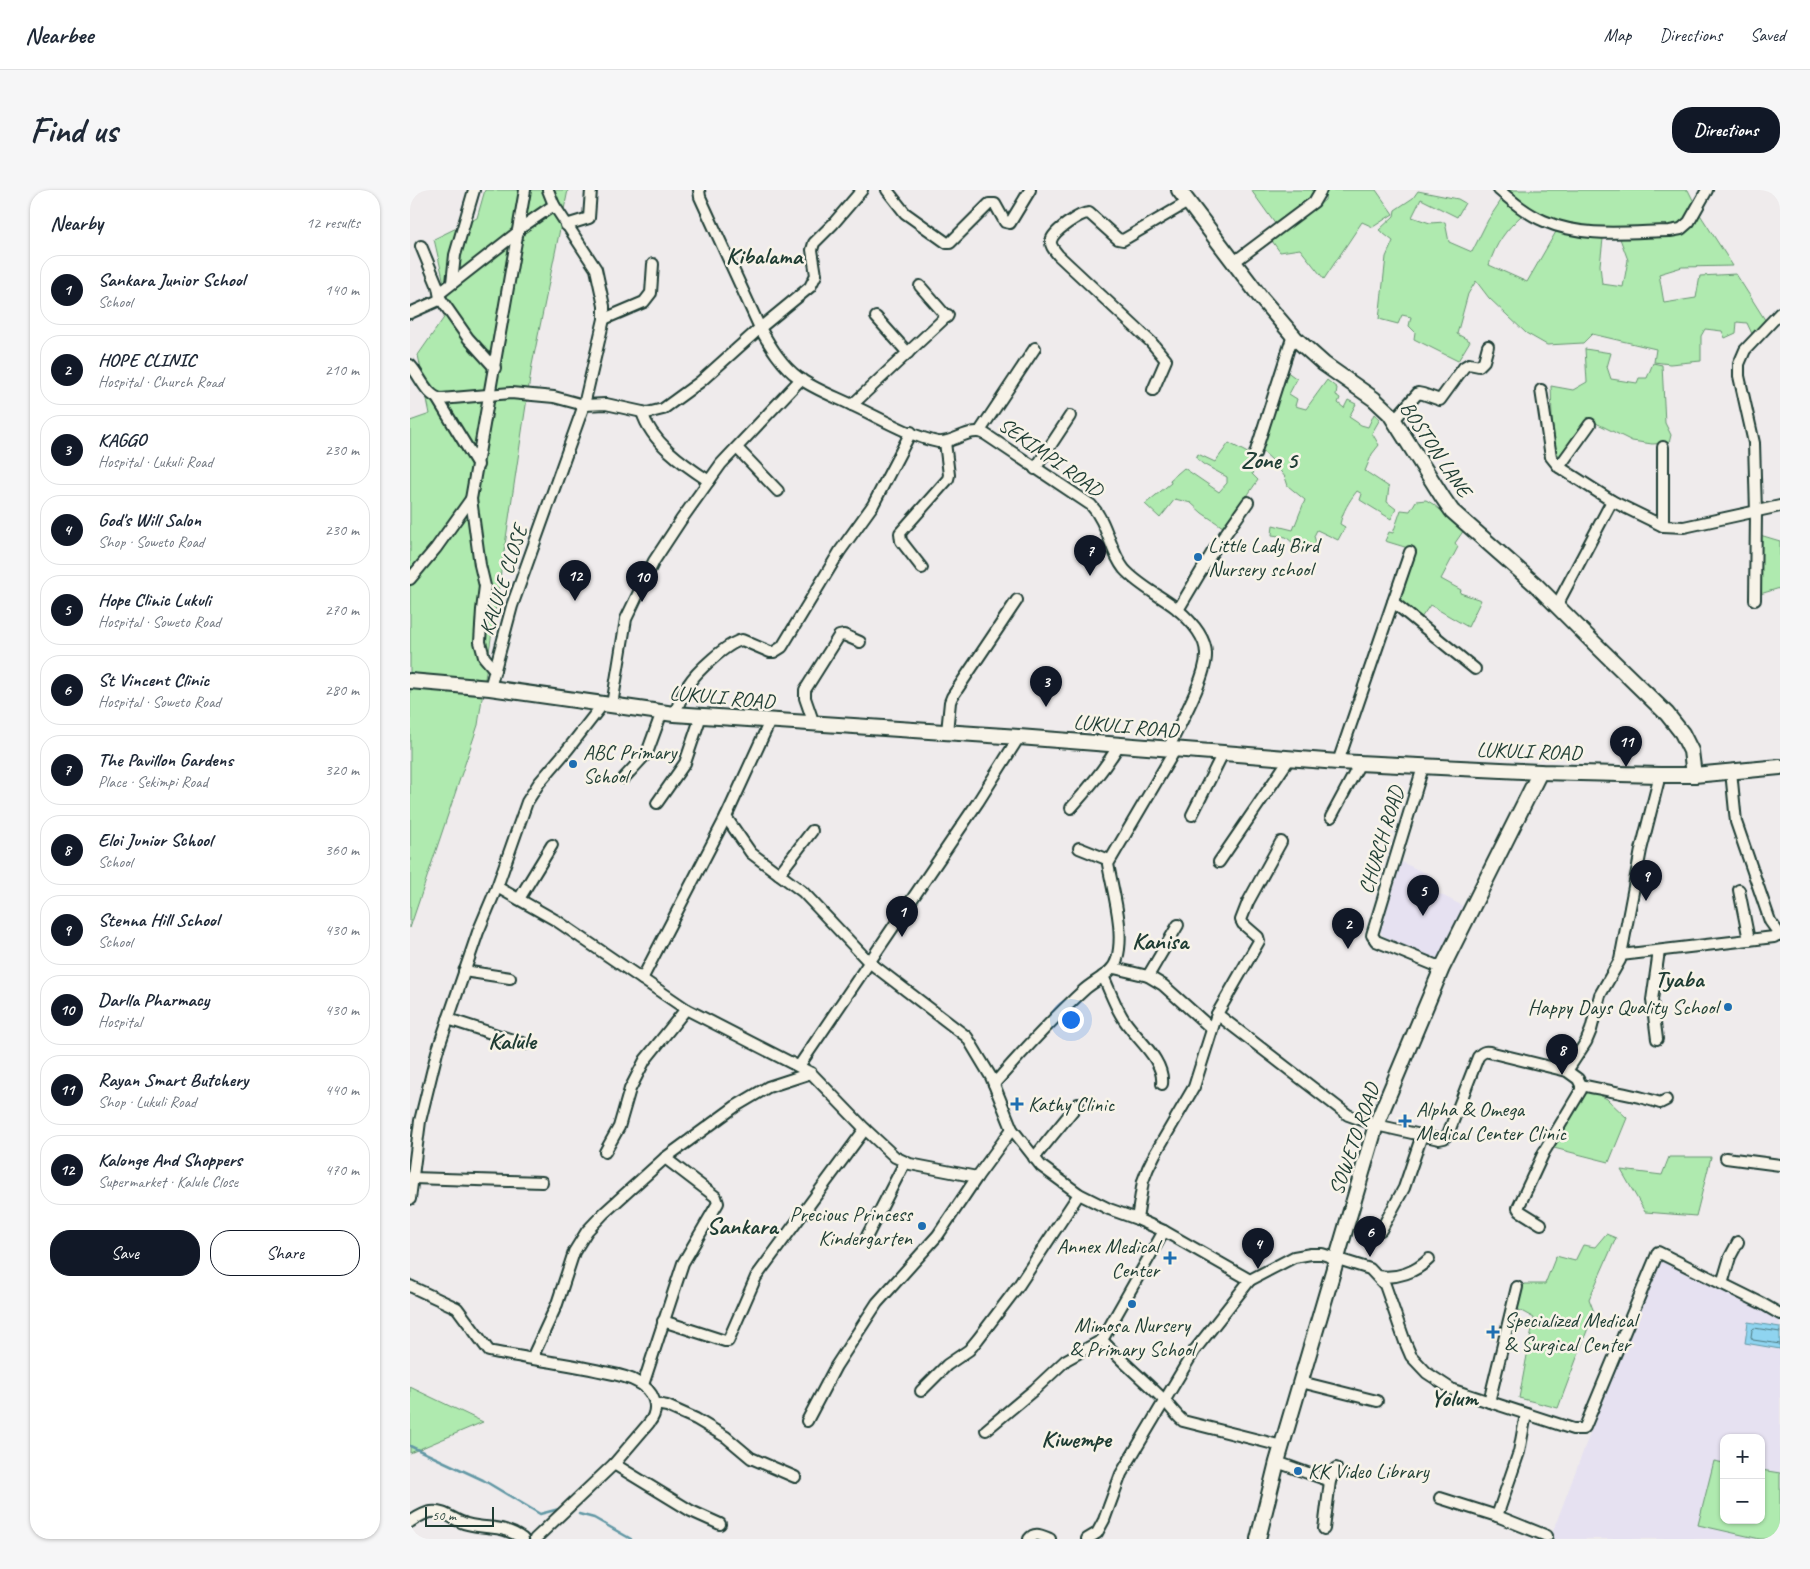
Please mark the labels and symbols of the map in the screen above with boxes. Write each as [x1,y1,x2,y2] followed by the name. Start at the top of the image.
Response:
[726,241,804,271] district label: Kibalama
[1394,396,1479,504] street label: BOSTON LANE
[994,411,1110,504] street label: SEKIMPI ROAD
[1241,445,1299,475] district label: Zone 5
[473,520,534,638] street label: KALULE CLOSE
[1208,532,1323,582] place label: Little Lady Bird Nursery school
[1074,535,1106,576] pin: 7
[1192,551,1204,563] marker: Little Lady Bird Nursery school
[559,560,591,601] pin: 12
[626,561,658,602] pin: 10
[1030,666,1062,707] pin: 3
[668,679,777,715] street label: LUKULI ROAD
[1072,708,1181,744] street label: LUKULI ROAD
[1610,726,1642,767] pin: 11
[1476,736,1584,766] street label: LUKULI ROAD
[583,739,678,789] place label: ABC Primary School
[567,758,579,770] marker: ABC Primary School
[1352,782,1410,897] street label: CHURCH ROAD
[1630,860,1662,901] pin: 9
[1407,875,1439,916] pin: 5
[886,896,918,937] pin: 1
[1332,908,1364,949] pin: 2
[1132,926,1190,956] district label: Kanisa
[1655,964,1706,994] district label: Tyaba
[1528,994,1721,1020] place label: Happy Days Quality School
[1722,1001,1734,1013] marker: Happy Days Quality School
[1058,1007,1084,1033] your location
[488,1026,538,1056] district label: Kalule
[1546,1034,1578,1075] pin: 8
[1323,1078,1386,1198] street label: SOWETO ROAD
[1028,1091,1115,1117] place label: Kathy Clinic
[1416,1096,1567,1146] place label: Alpha & Omega Medical Center Clinic
[1010,1097,1024,1111] marker: Kathy Clinic
[1398,1114,1412,1128] marker: Alpha & Omega Medical Center Clinic
[789,1201,914,1251] place label: Precious Princess Kindergarten
[707,1211,779,1241] district label: Sankara
[1354,1216,1386,1257] pin: 6
[916,1220,928,1232] marker: Precious Princess Kindergarten
[1242,1228,1274,1269] pin: 4
[1056,1233,1162,1283] place label: Annex Medical Center
[1163,1251,1177,1265] marker: Annex Medical Center
[1126,1298,1138,1310] marker: Mimosa Nursery & Primary School
[1504,1307,1640,1357] place label: Specialized Medical & Surgical Center
[1070,1312,1198,1362] place label: Mimosa Nursery & Primary School
[1486,1325,1500,1339] marker: Specialized Medical & Surgical Center
[1430,1383,1479,1413] district label: Yolum
[1041,1424,1113,1454] district label: Kiwempe
[1308,1458,1430,1484] place label: KK Video Library
[1292,1465,1304,1477] marker: KK Video Library
[425,1504,494,1527] scale bar

